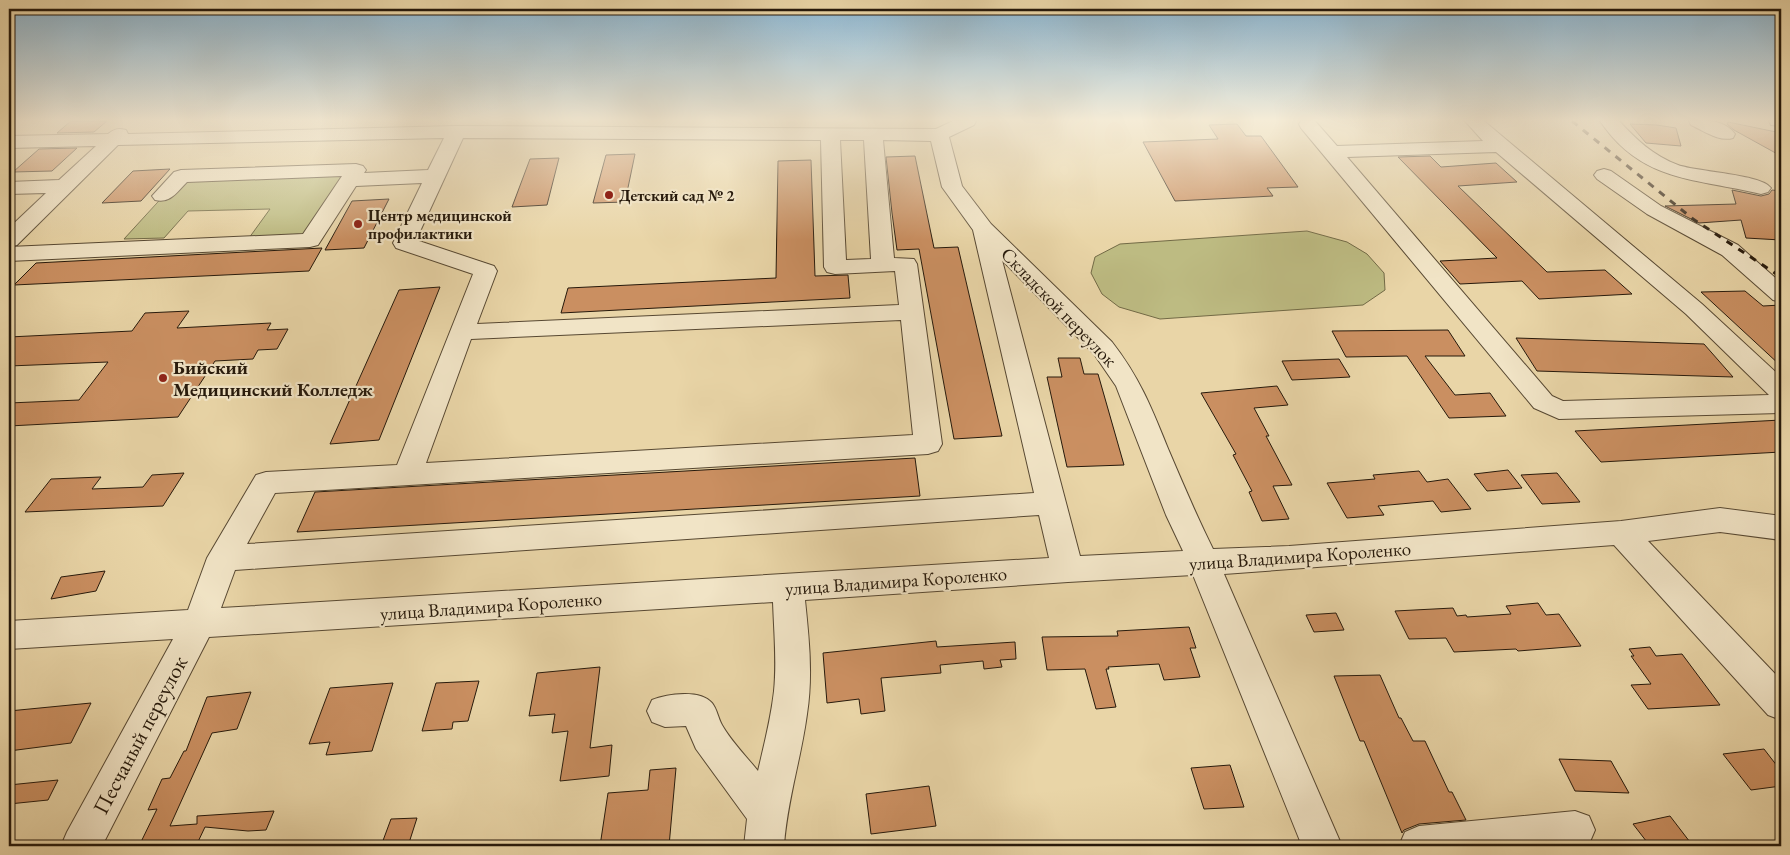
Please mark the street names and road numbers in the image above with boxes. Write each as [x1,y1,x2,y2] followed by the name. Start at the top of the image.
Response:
[995,242,1123,372] street label: Складской переулок
[1188,536,1412,576] street label: улица Владимира Короленко
[784,561,1008,601] street label: улица Владимира Короленко
[379,586,603,626] street label: улица Владимира Короленко
[86,650,194,819] street label: Песчаный переулок

